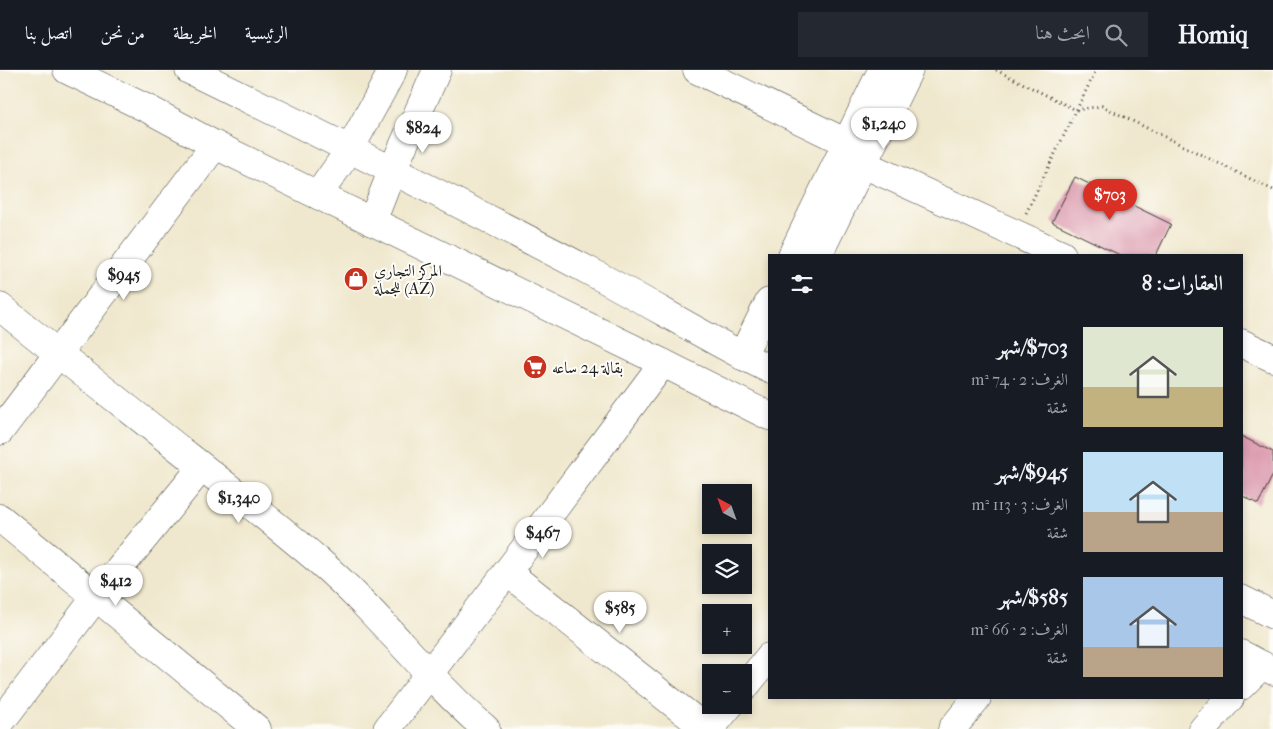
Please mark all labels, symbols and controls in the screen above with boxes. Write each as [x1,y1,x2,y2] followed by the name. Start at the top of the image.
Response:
[798,12,1148,57] search box
[1102,21,1130,49] icon: search
[1178,21,1248,49] text: Homiq
[1035,22,1090,44] text: ابحث هنا
[25,23,72,44] text: اتصل بنا
[100,23,145,44] text: من نحن
[173,23,217,44] text: الخريطة
[245,23,288,44] text: الرئيسية
[843,108,925,150] pin: $1,240
[393,112,453,154] pin: $824
[862,114,906,133] text: $1,240
[406,118,440,137] text: $824
[1080,178,1140,221] pin: $703
[1094,185,1126,204] text: $703
[94,258,154,301] pin: $945
[373,261,442,298] place label: المركز التجاري للجملة (AZ)
[108,265,141,284] text: $945
[343,266,369,292] shop icon: المركز التجاري للجملة (AZ)
[788,270,816,298] icon: filters
[1142,271,1223,295] text: العقارات: 8
[997,335,1068,359] text: $703/شهر
[1123,347,1183,407] icon: home
[522,354,548,380] supermarket icon: بقالة 24 ساعه
[552,358,623,377] place label: بقالة 24 ساعه
[971,370,1068,389] text: الغرف: 2 · 74 m²
[1047,398,1068,417] text: شقة
[995,460,1068,484] text: $945/شهر
[1123,472,1183,532] icon: home
[198,482,280,524] pin: $1,340
[702,484,752,534] north arrow
[702,484,752,714] map controls
[218,488,260,507] text: $1,340
[971,495,1068,514] text: الغرف: 3 · 113 m²
[513,516,573,559] pin: $467
[526,523,560,542] text: $467
[1047,523,1068,542] text: شقة
[702,544,752,594] button: layers
[86,564,146,607] pin: $412
[100,571,132,590] text: $412
[999,585,1068,609] text: $585/شهر
[590,592,650,634] pin: $585
[1123,597,1183,657] icon: home
[605,598,635,617] text: $585
[702,604,752,654] button: +
[970,620,1068,639] text: الغرف: 2 · 66 m²
[1047,648,1068,667] text: شقة
[702,664,752,714] button: −

